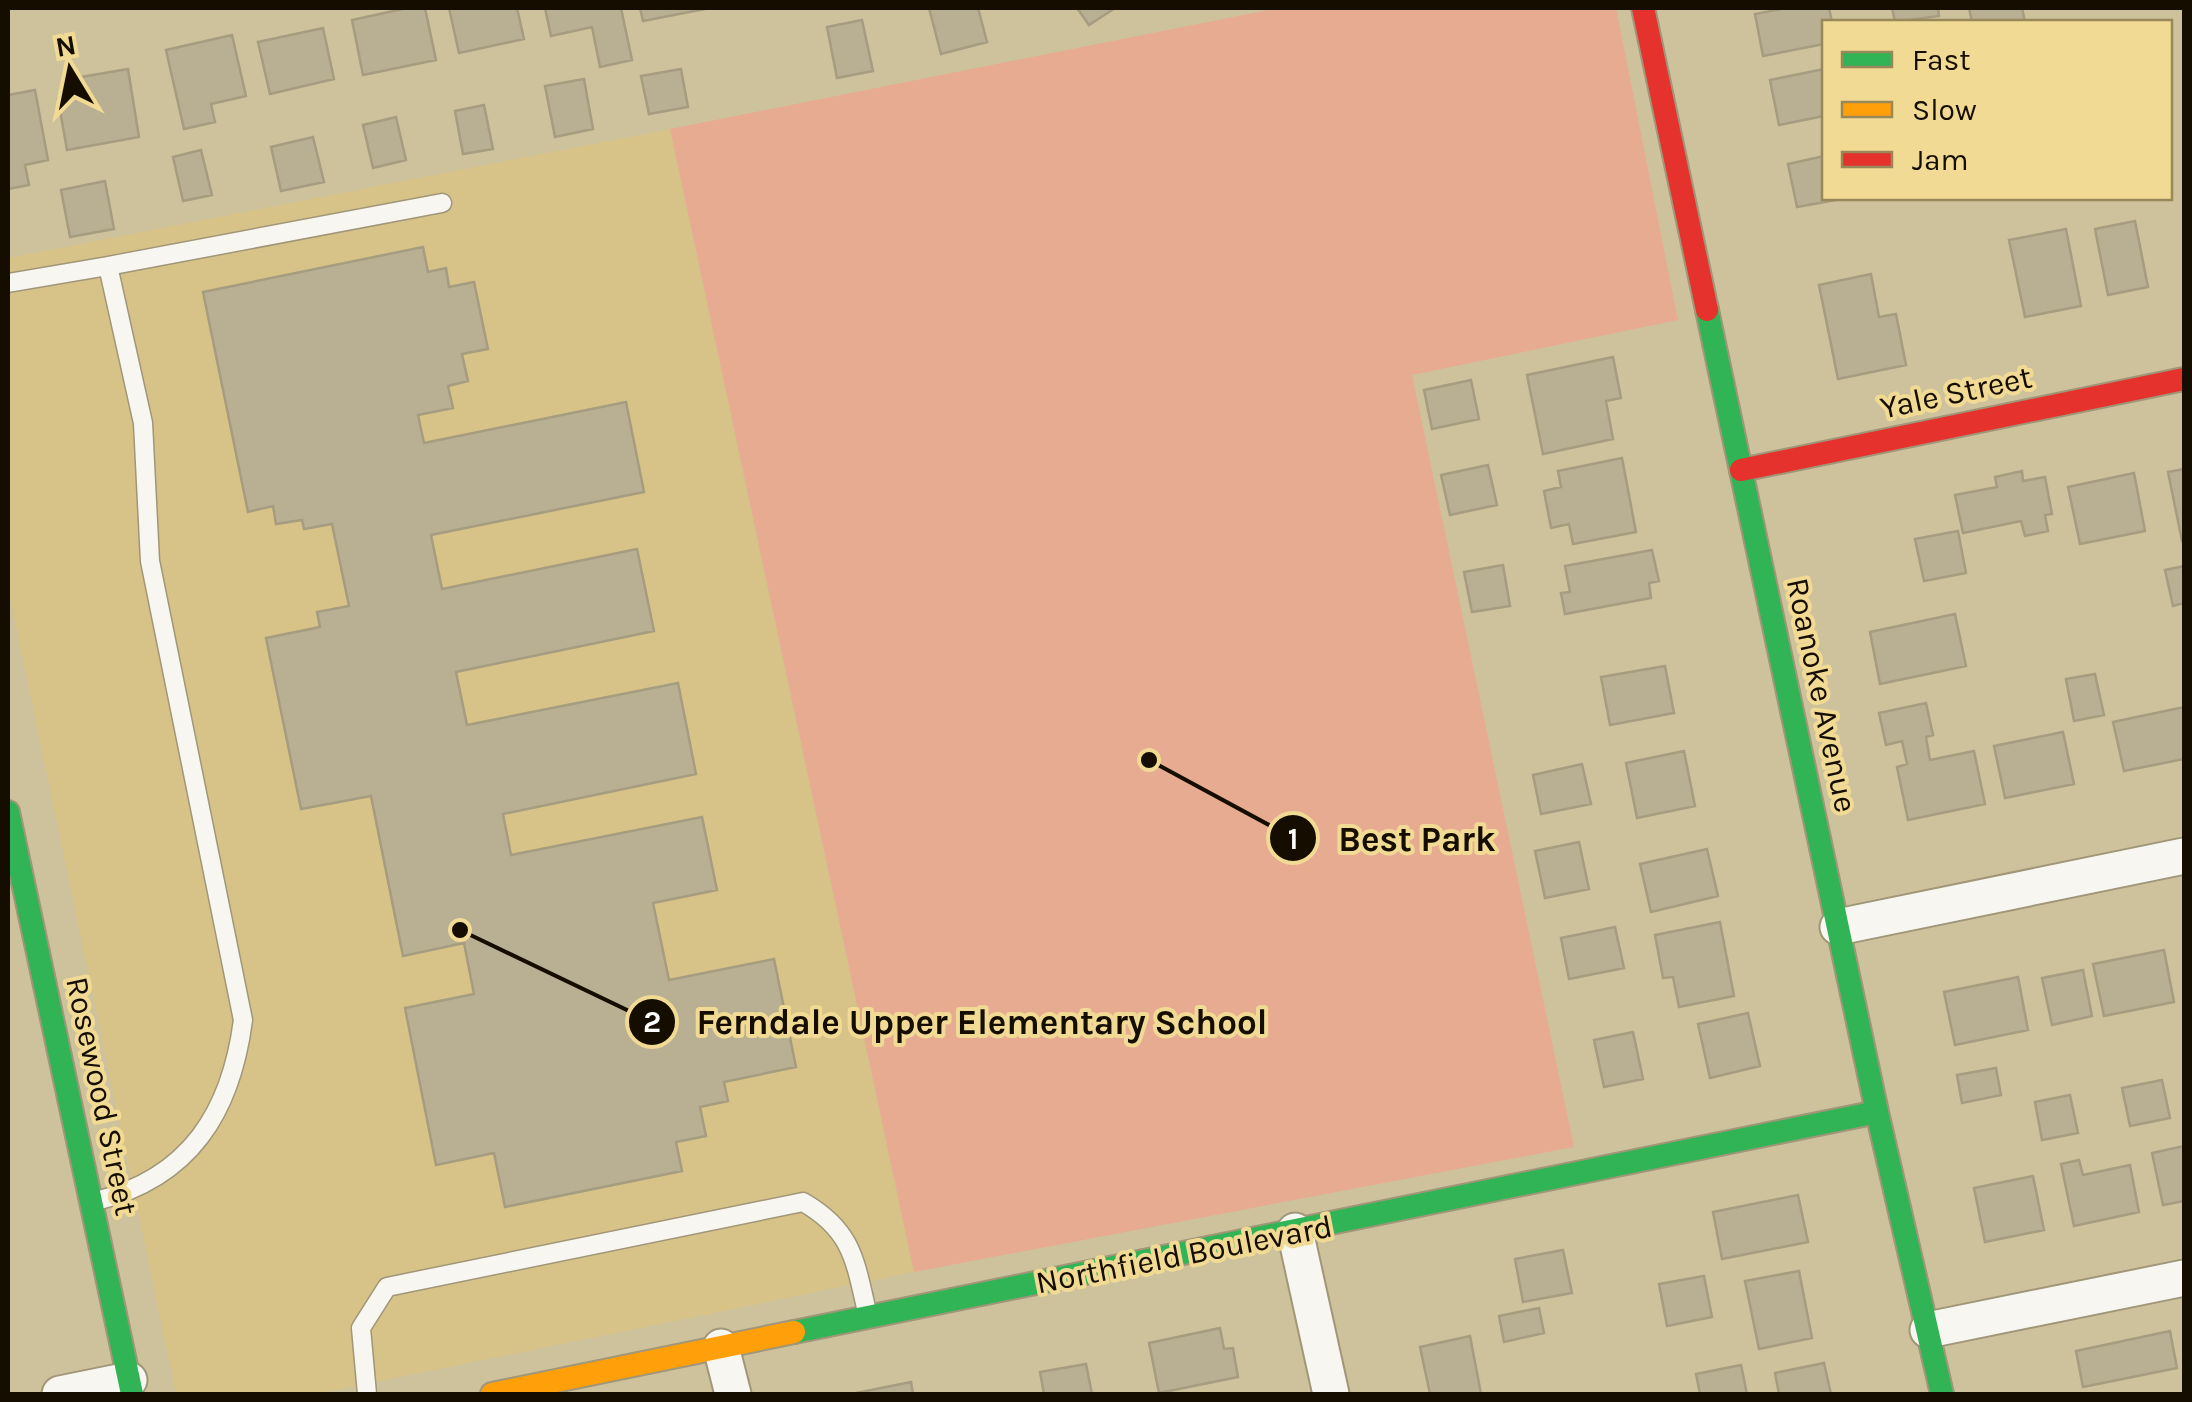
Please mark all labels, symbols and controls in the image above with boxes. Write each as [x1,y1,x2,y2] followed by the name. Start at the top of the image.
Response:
[20,20,120,120] north arrow
[1822,20,2172,200] legend
[53,28,78,64] text: N
[1912,42,1971,78] text: Fast
[1912,92,1977,128] text: Slow
[1912,142,1969,178] text: Jam
[1877,358,2035,427] street label: Yale Street
[1779,574,1864,816] street label: Roanoke Avenue
[1268,806,1516,871] callout: Best Park
[1338,819,1496,860] text: Best Park
[1288,821,1298,857] text: 1
[58,973,145,1219] street label: Rosewood Street
[627,989,1288,1054] callout: Ferndale Upper Elementary School
[697,1002,1267,1044] text: Ferndale Upper Elementary School
[643,1004,661,1040] text: 2
[1033,1208,1335,1301] street label: Northfield Boulevard

